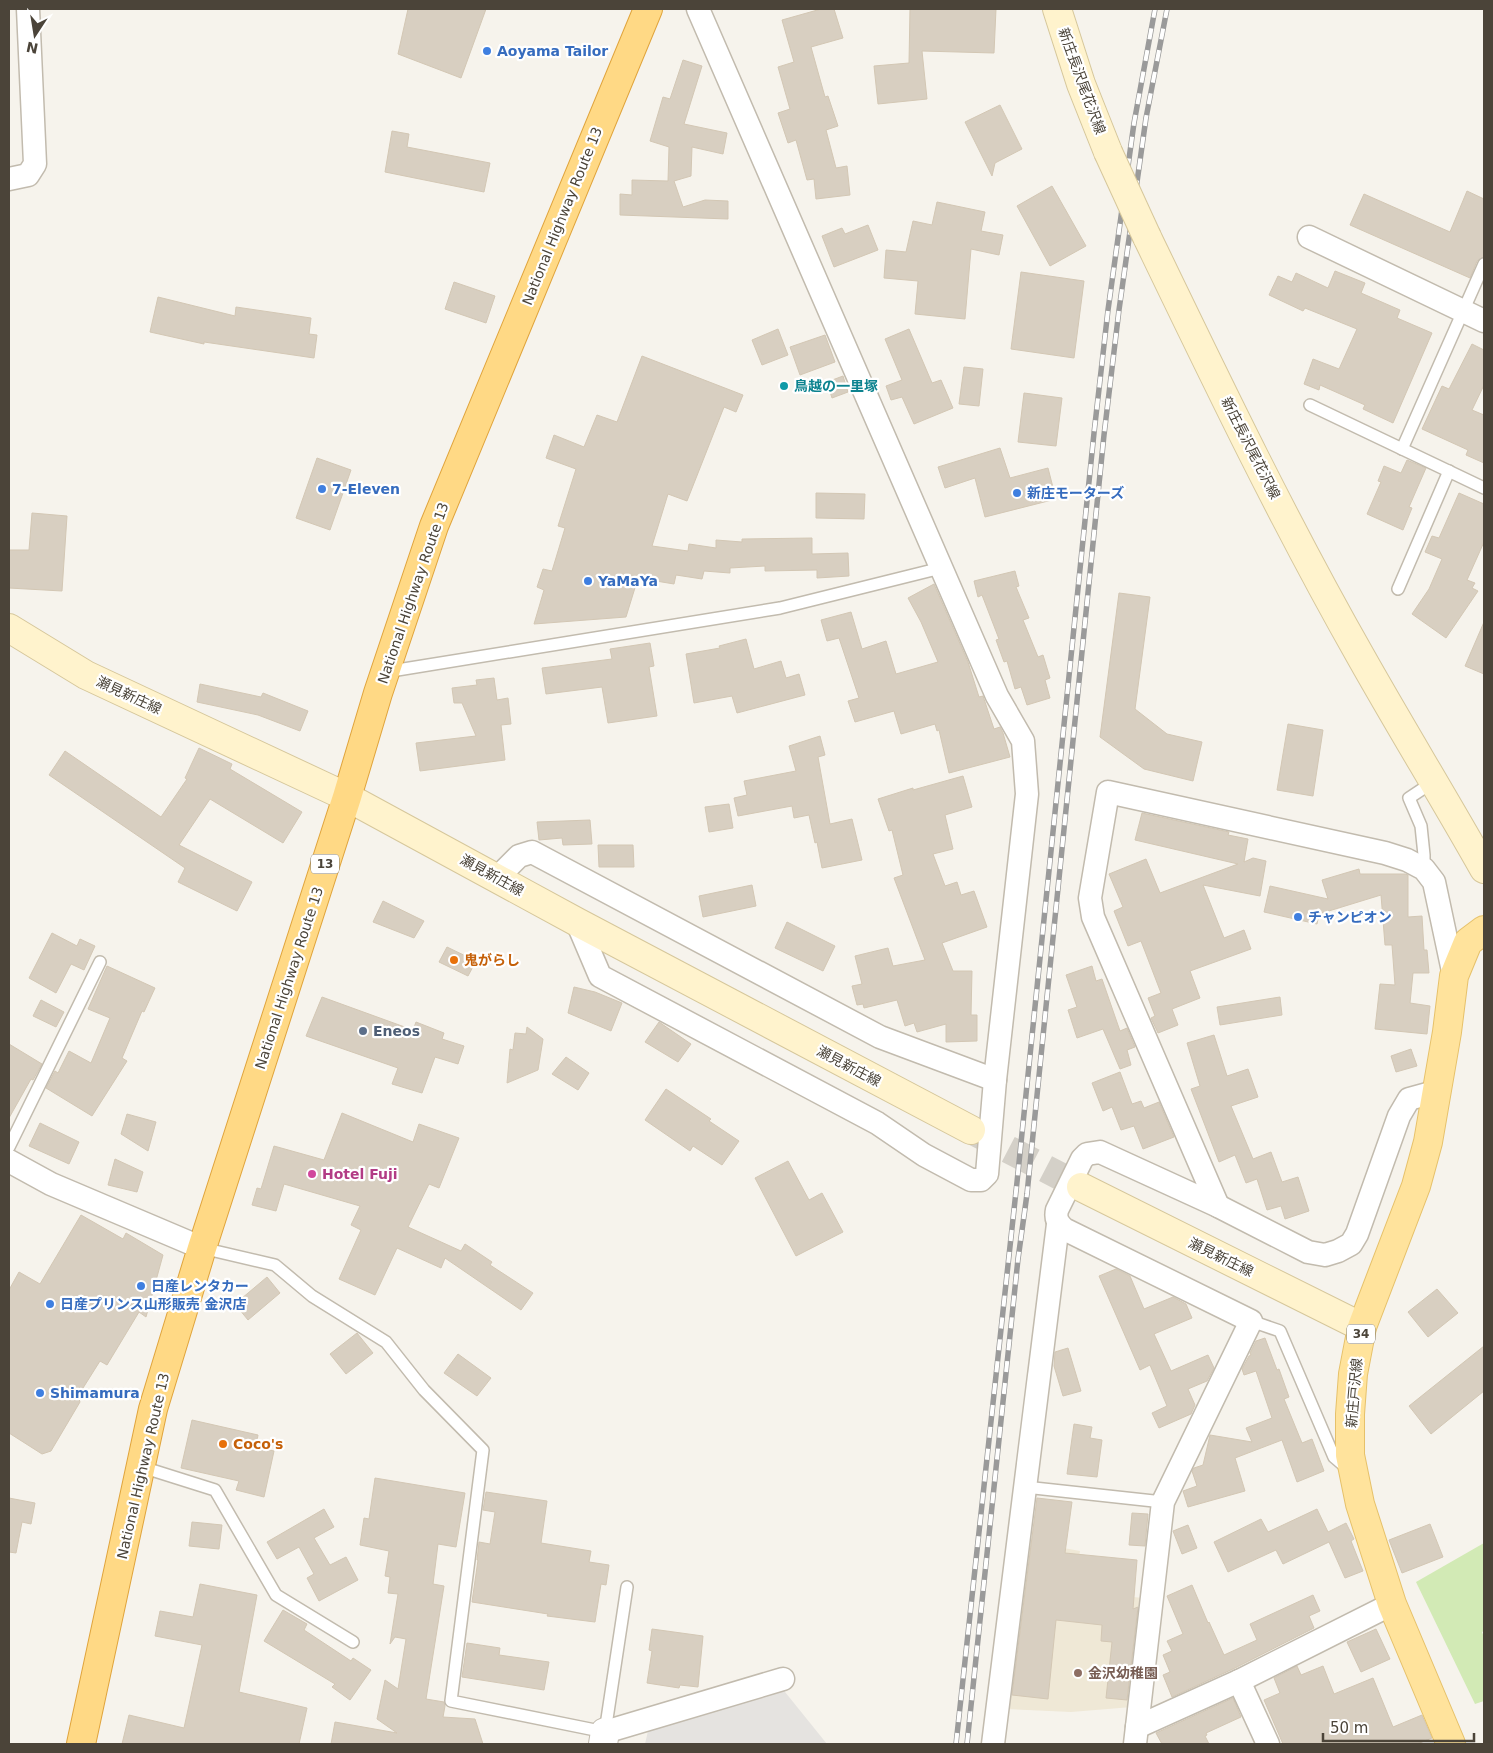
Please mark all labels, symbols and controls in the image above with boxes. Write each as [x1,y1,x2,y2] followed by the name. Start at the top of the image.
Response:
[10,10,60,60] north arrow
[1055,26,1109,136] street label: 新庄長沢尾花沢線
[25,39,40,57] text: N
[497,43,608,59] place label: Aoyama Tailor
[481,45,493,57] marker: Aoyama Tailor
[519,125,605,307] street label: National Highway Route 13
[794,378,878,394] place label: 鳥越の一里塚
[778,380,790,392] marker: 鳥越の一里塚
[1218,394,1284,502] street label: 新庄長沢尾花沢線
[332,481,400,497] place label: 7-Eleven
[316,483,328,495] marker: 7-Eleven
[1027,485,1124,501] place label: 新庄モーターズ
[1011,487,1023,499] marker: 新庄モーターズ
[374,500,452,686] street label: National Highway Route 13
[597,573,658,589] place label: YaMaYa
[582,575,594,587] marker: YaMaYa
[94,673,164,717] street label: 瀬見新庄線
[458,851,526,899] street label: 瀬見新庄線
[311,854,339,874] road number: 13
[252,885,326,1071] street label: National Highway Route 13
[1308,909,1392,925] place label: チャンピオン
[1292,911,1304,923] marker: チャンピオン
[464,952,520,968] place label: 鬼がらし
[448,954,460,966] marker: 鬼がらし
[373,1023,420,1039] place label: Eneos
[357,1025,369,1037] marker: Eneos
[814,1043,884,1089] street label: 瀬見新庄線
[322,1166,398,1182] place label: Hotel Fuji
[306,1168,318,1180] marker: Hotel Fuji
[1186,1234,1256,1280] street label: 瀬見新庄線
[151,1278,249,1294] place label: 日産レンタカー
[135,1280,147,1292] marker: 日産レンタカー
[60,1296,247,1312] place label: 日産プリンス山形販売 金沢店
[44,1298,56,1310] marker: 日産プリンス山形販売 金沢店
[1347,1325,1375,1344] road number: 34
[1343,1357,1365,1429] street label: 新庄戸沢線
[114,1371,172,1561] street label: National Highway Route 13
[50,1385,140,1401] place label: Shimamura
[34,1387,46,1399] marker: Shimamura
[233,1436,283,1452] place label: Coco's
[217,1438,229,1450] marker: Coco's
[1088,1665,1158,1681] place label: 金沢幼稚園
[1072,1667,1084,1679] marker: 金沢幼稚園
[1323,1710,1474,1742] scale bar
[1330,1719,1368,1737] text: 50 m

